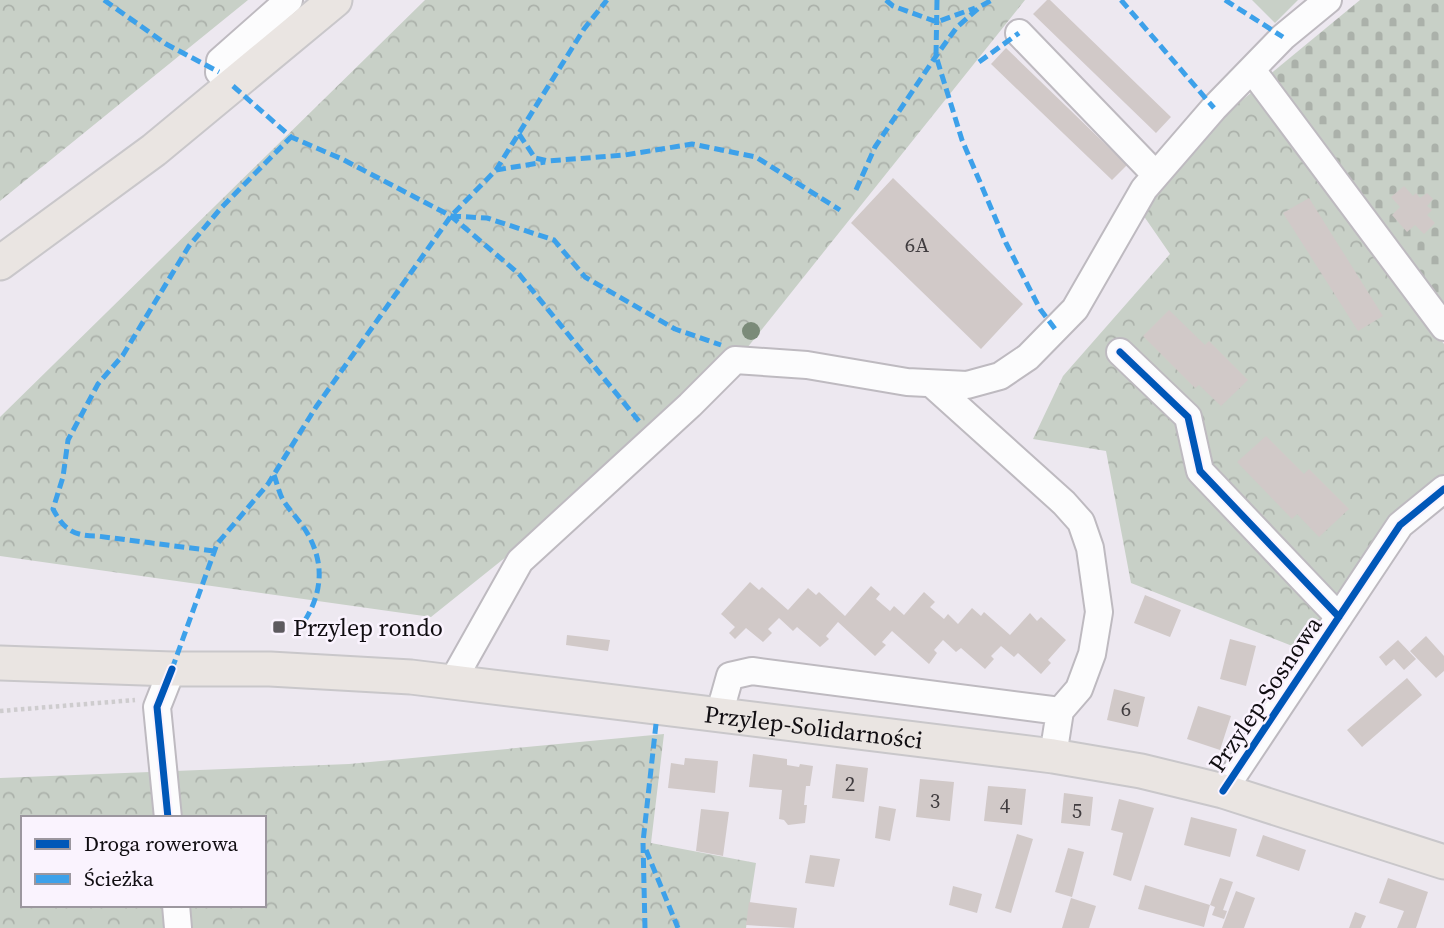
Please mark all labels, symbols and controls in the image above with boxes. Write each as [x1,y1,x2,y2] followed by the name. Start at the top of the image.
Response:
[905,230,929,259] house number: 6A
[1201,609,1330,778] street label: Przylep-Sosnowa
[293,611,443,644] place label: Przylep rondo
[271,619,287,635] marker: Przylep rondo
[1121,694,1131,723] house number: 6
[702,697,925,756] street label: Przylep-Solidarności
[845,769,855,798] house number: 2
[930,786,940,815] house number: 3
[1000,791,1011,820] house number: 4
[1072,796,1082,825] house number: 5
[21,816,266,907] legend
[84,829,239,858] text: Droga rowerowa
[84,864,154,893] text: Ścieżka

